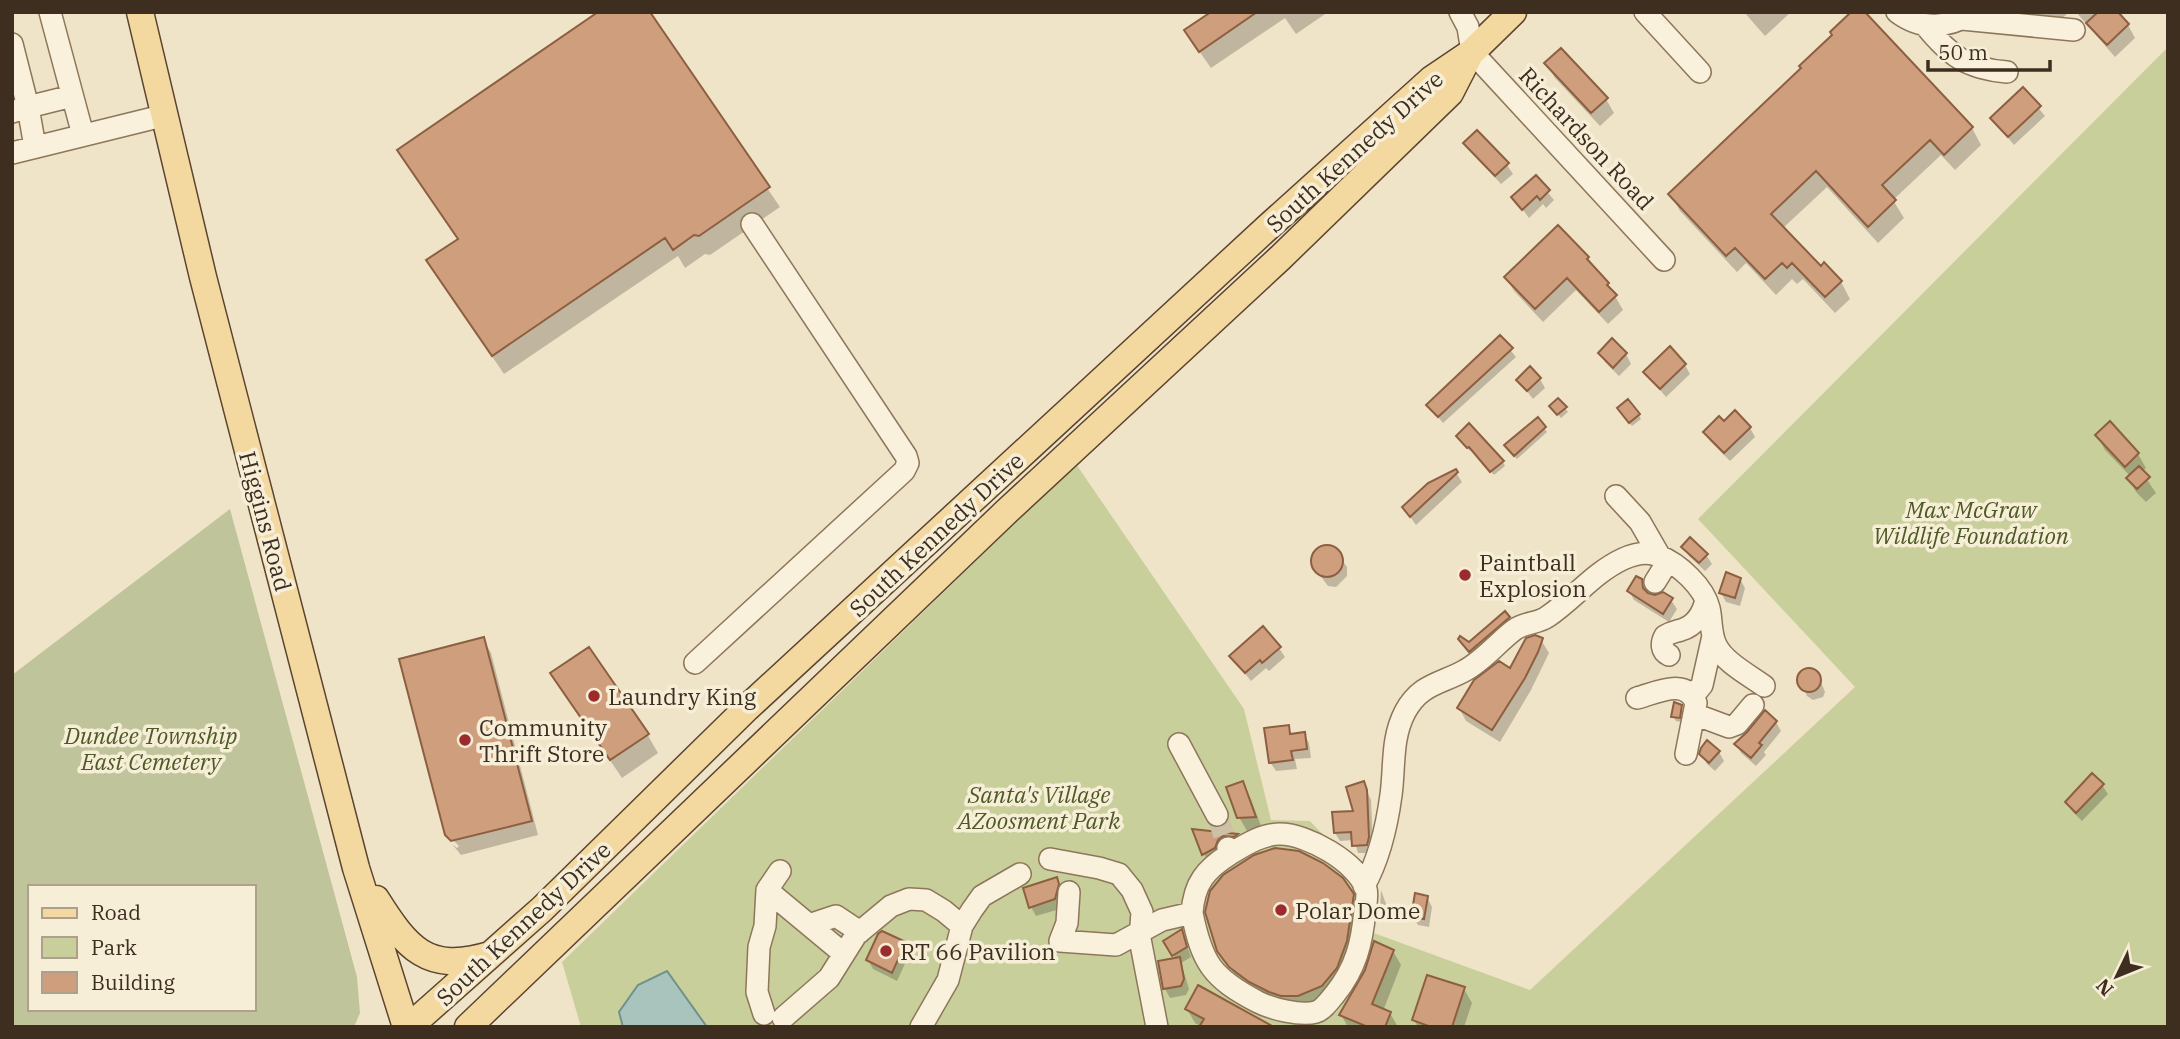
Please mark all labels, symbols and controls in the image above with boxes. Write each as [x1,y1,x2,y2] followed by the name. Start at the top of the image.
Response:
[1928,28,2050,72] scale bar
[1938,38,1988,66] text: 50 m
[1513,60,1661,216] street label: Richardson Road
[1259,64,1449,238] street label: South Kennedy Drive
[842,445,1030,623] street label: South Kennedy Drive
[233,448,299,594] street label: Higgins Road
[1873,494,2069,550] park label: Max McGraw Wildlife Foundation
[1479,547,1587,603] place label: Paintball Explosion
[1457,567,1473,583] marker: Paintball Explosion
[608,681,757,711] place label: Laundry King
[586,688,602,704] marker: Laundry King
[479,712,608,768] place label: Community Thrift Store
[63,720,238,776] park label: Dundee Township East Cemetery
[457,732,473,748] marker: Community Thrift Store
[956,779,1121,835] park label: Santa's Village AZoosment Park
[429,834,617,1012] street label: South Kennedy Drive
[28,885,256,1011] legend
[1295,895,1420,925] place label: Polar Dome
[91,898,141,926] text: Road
[1273,902,1289,918] marker: Polar Dome
[91,933,138,961] text: Park
[900,936,1056,966] place label: RT 66 Pavilion
[2082,941,2152,1011] north arrow
[878,943,894,959] marker: RT 66 Pavilion
[91,968,176,996] text: Building
[2091,974,2118,1001] text: N

